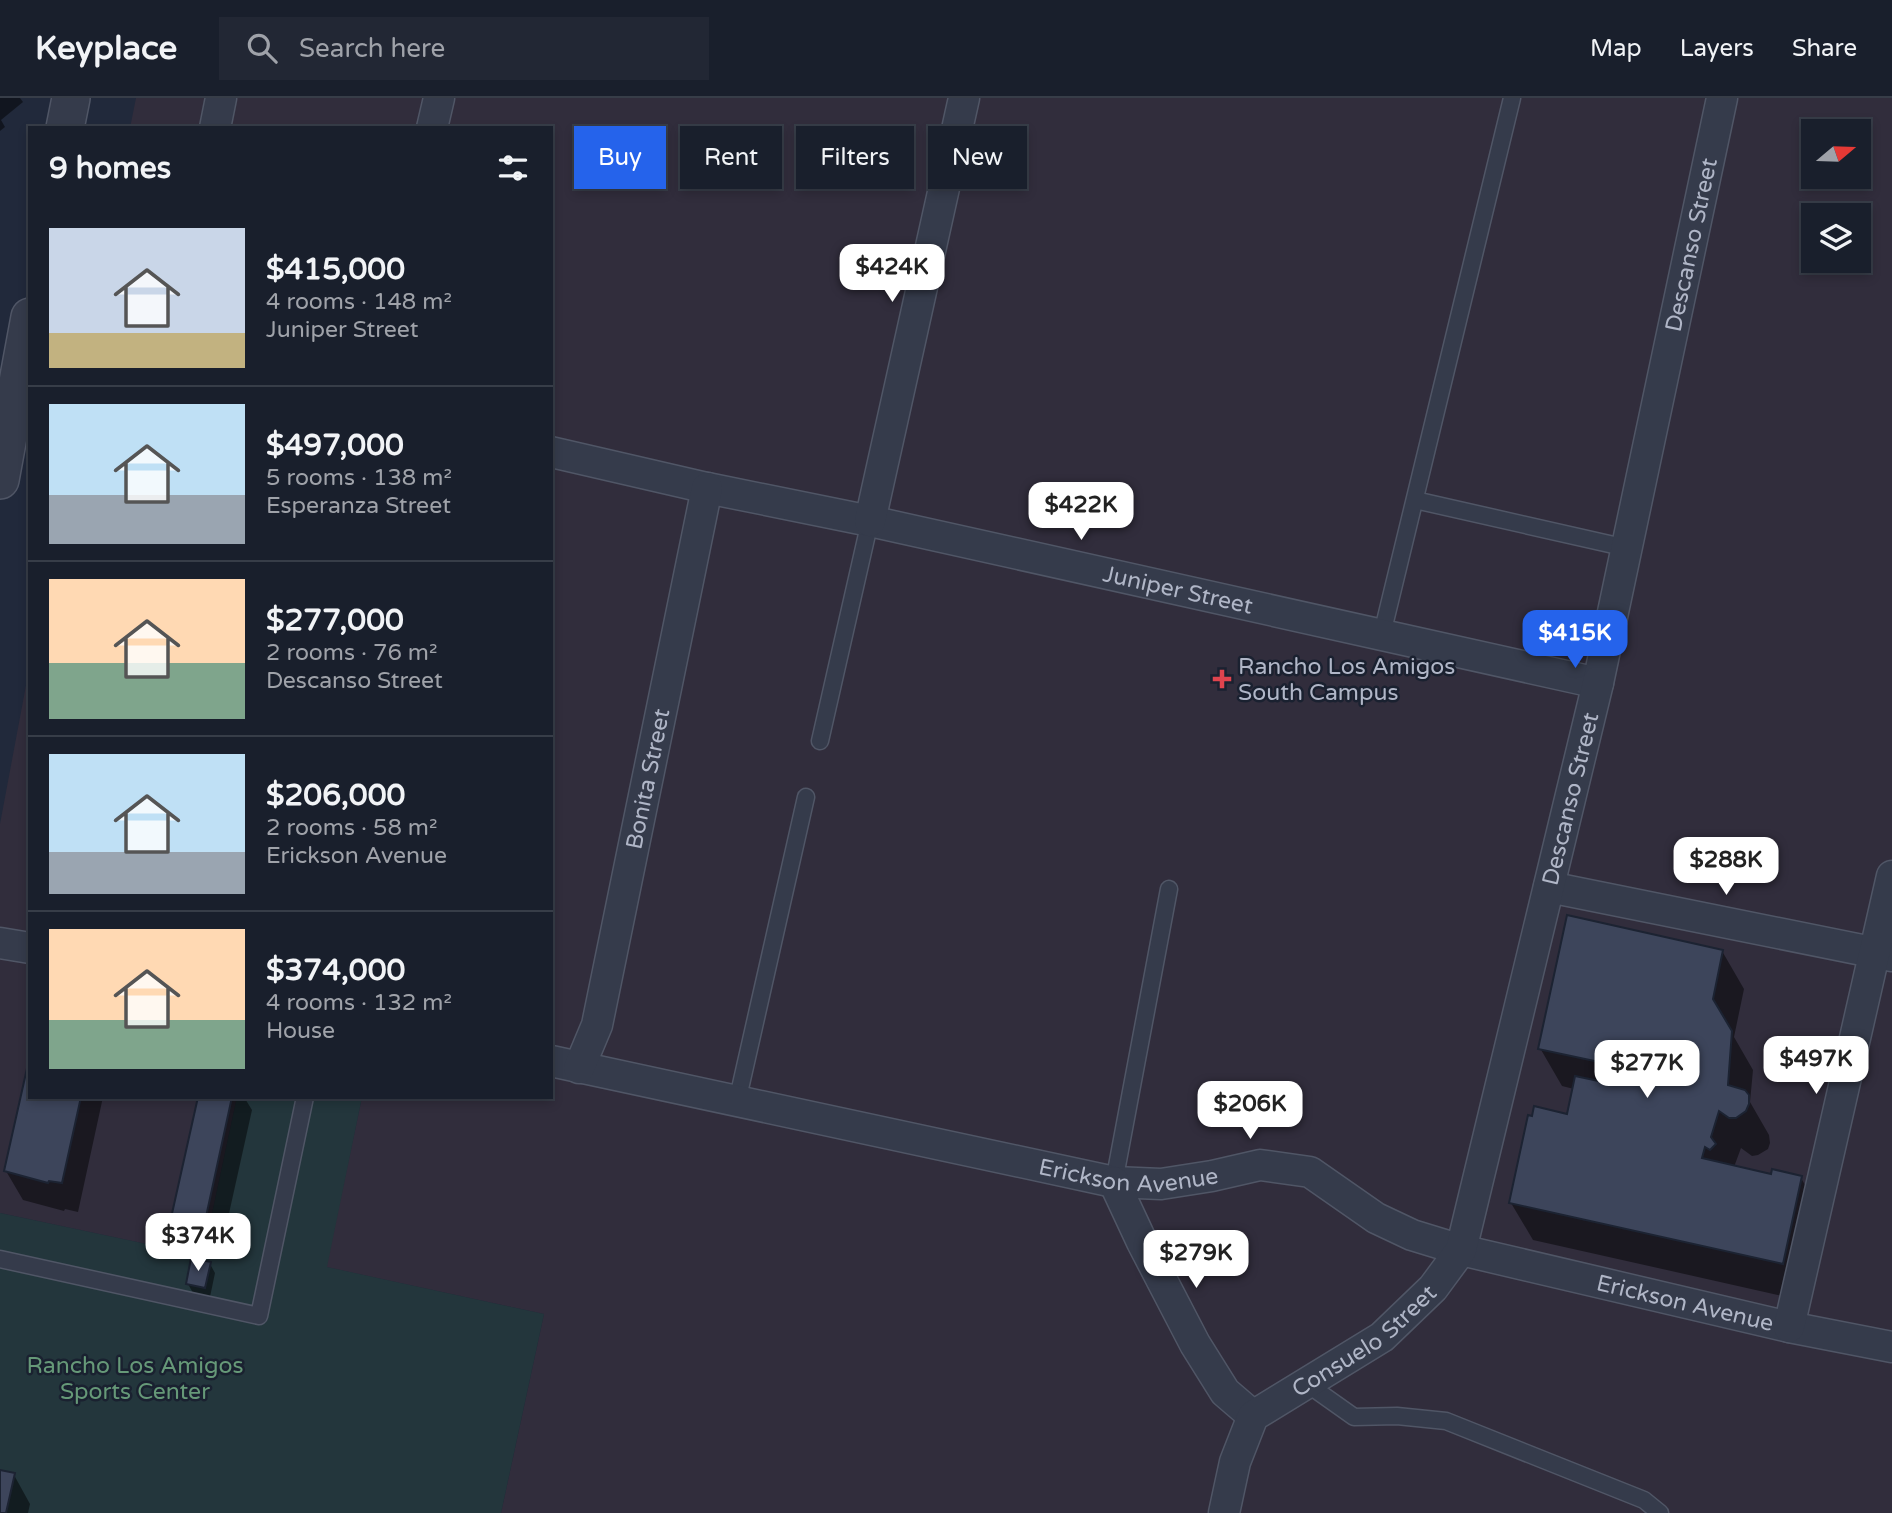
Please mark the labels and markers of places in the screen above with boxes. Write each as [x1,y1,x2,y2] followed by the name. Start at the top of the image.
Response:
[843,244,941,304] pin: $424K
[1032,482,1130,542] pin: $422K
[1526,610,1624,670] pin: $415K
[1238,653,1455,707] place label: Rancho Los Amigos South Campus
[1212,669,1232,689] marker: Rancho Los Amigos South Campus
[1677,838,1775,897] pin: $288K
[1767,1037,1865,1096] pin: $497K
[1598,1040,1696,1100] pin: $277K
[1201,1082,1299,1141] pin: $206K
[149,1214,247,1273] pin: $374K
[1147,1230,1245,1290] pin: $279K

